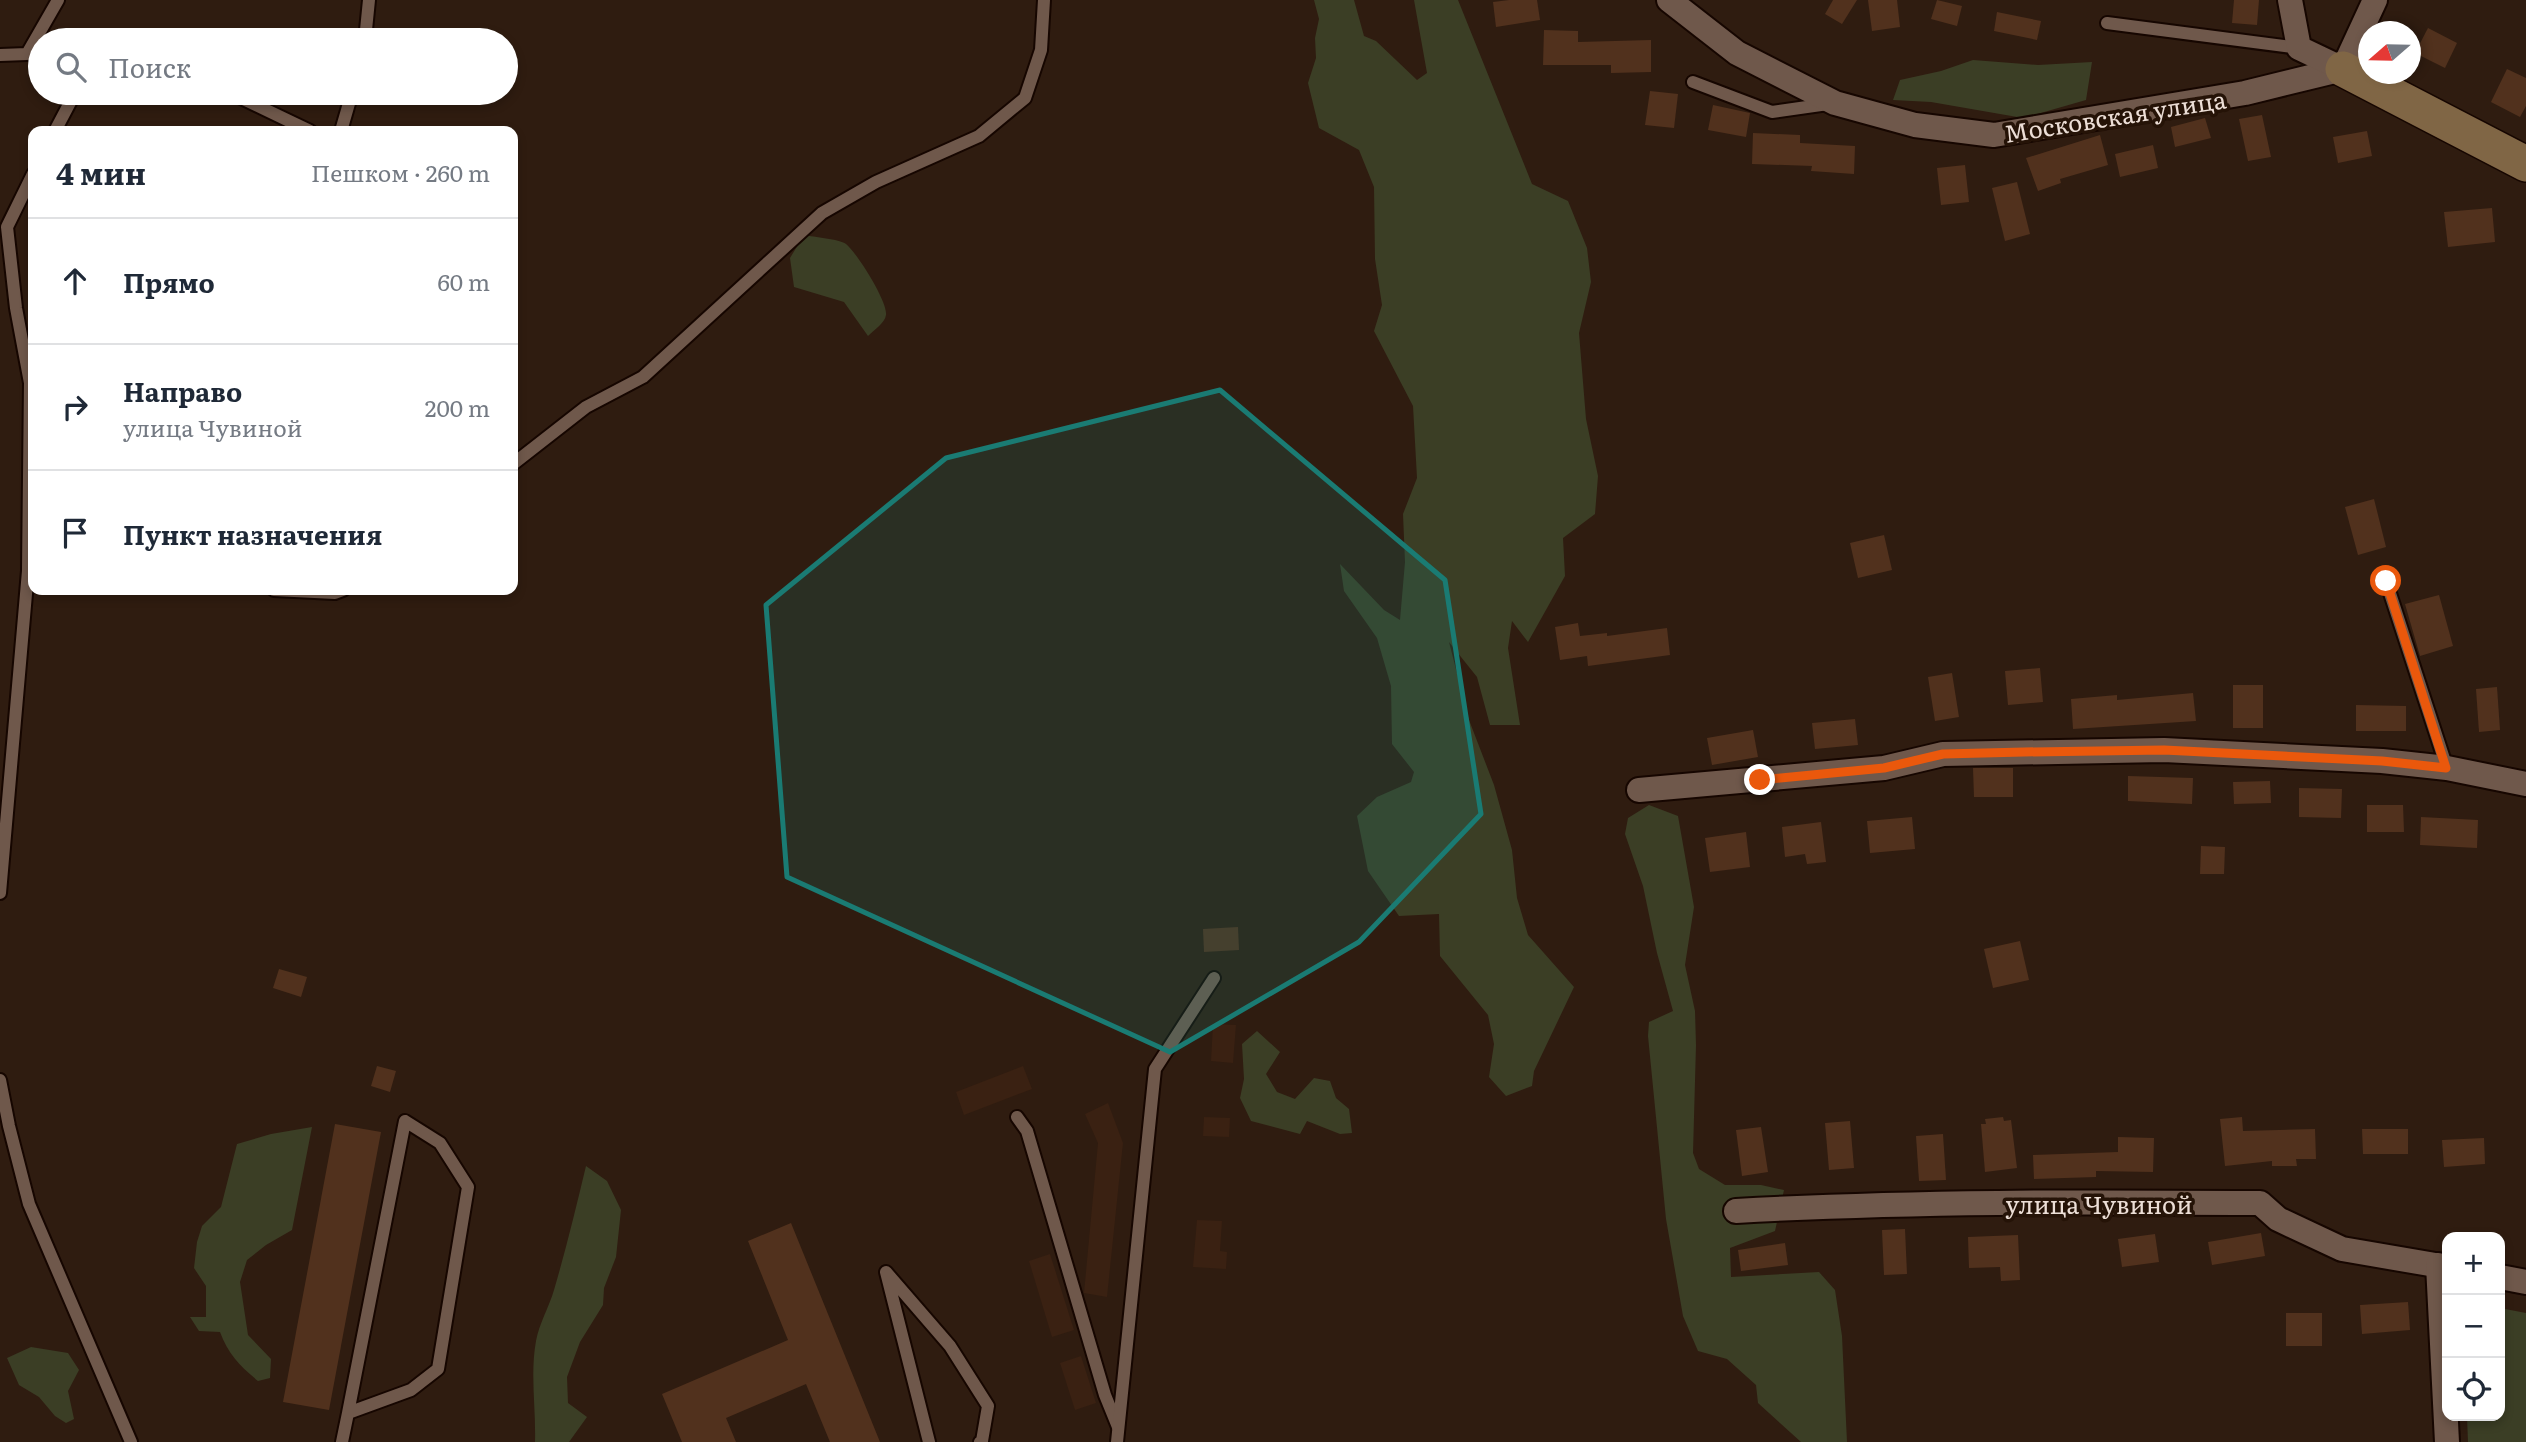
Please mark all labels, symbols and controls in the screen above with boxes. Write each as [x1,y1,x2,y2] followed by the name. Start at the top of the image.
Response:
[2358,21,2421,84] north arrow
[28,28,518,105] search box
[108,47,191,86] text: Поиск
[52,48,90,86] icon: search
[2002,80,2228,150] street label: Московская улица
[56,150,146,194] text: 4 мин
[311,155,490,189] text: Пешком · 260 m
[56,262,94,300] icon: ahead
[123,262,215,301] text: Прямо
[437,264,490,298] text: 60 m
[123,371,242,410] text: Направо
[56,388,94,426] icon: right
[425,390,490,424] text: 200 m
[123,410,302,444] text: улица Чувиной
[56,514,94,552] icon: arrive
[123,514,382,553] text: Пункт назначения
[2370,565,2401,596] route start
[1744,764,1775,795] route end
[2005,1186,2193,1221] street label: улица Чувиной
[2442,1232,2505,1421] map controls
[2442,1232,2505,1295] button: +
[2442,1295,2505,1358] button: −
[2442,1358,2505,1421] button: locate

